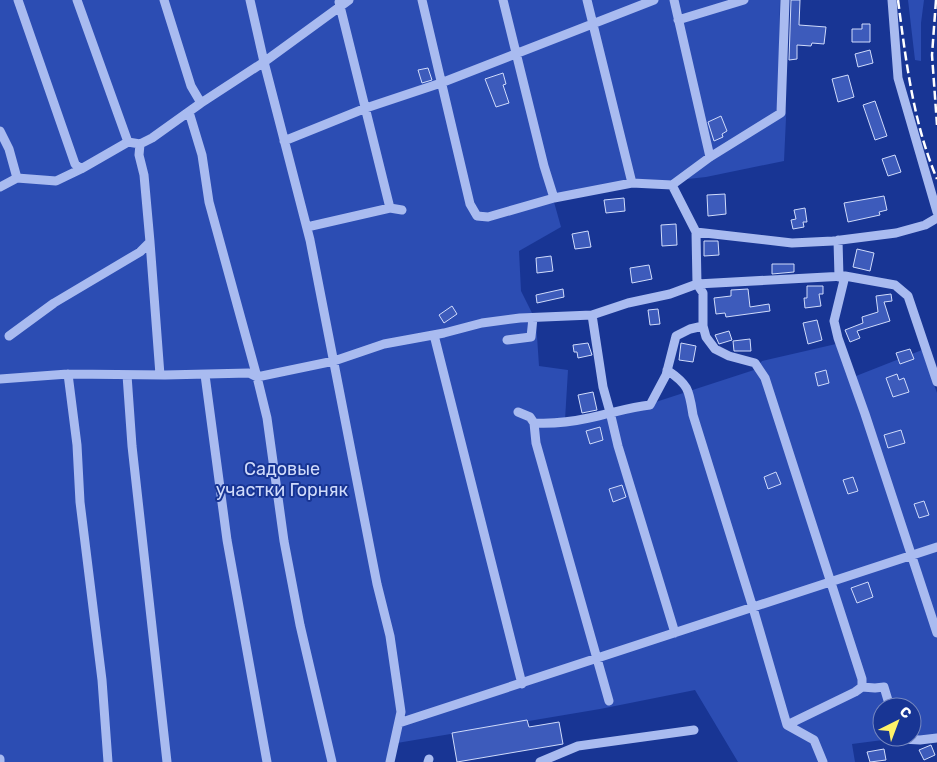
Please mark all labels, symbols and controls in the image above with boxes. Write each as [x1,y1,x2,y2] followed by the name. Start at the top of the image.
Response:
[216,458,349,501] park label: Садовые участки Горняк
[872,697,922,747] north arrow
[896,703,915,722] text: С

